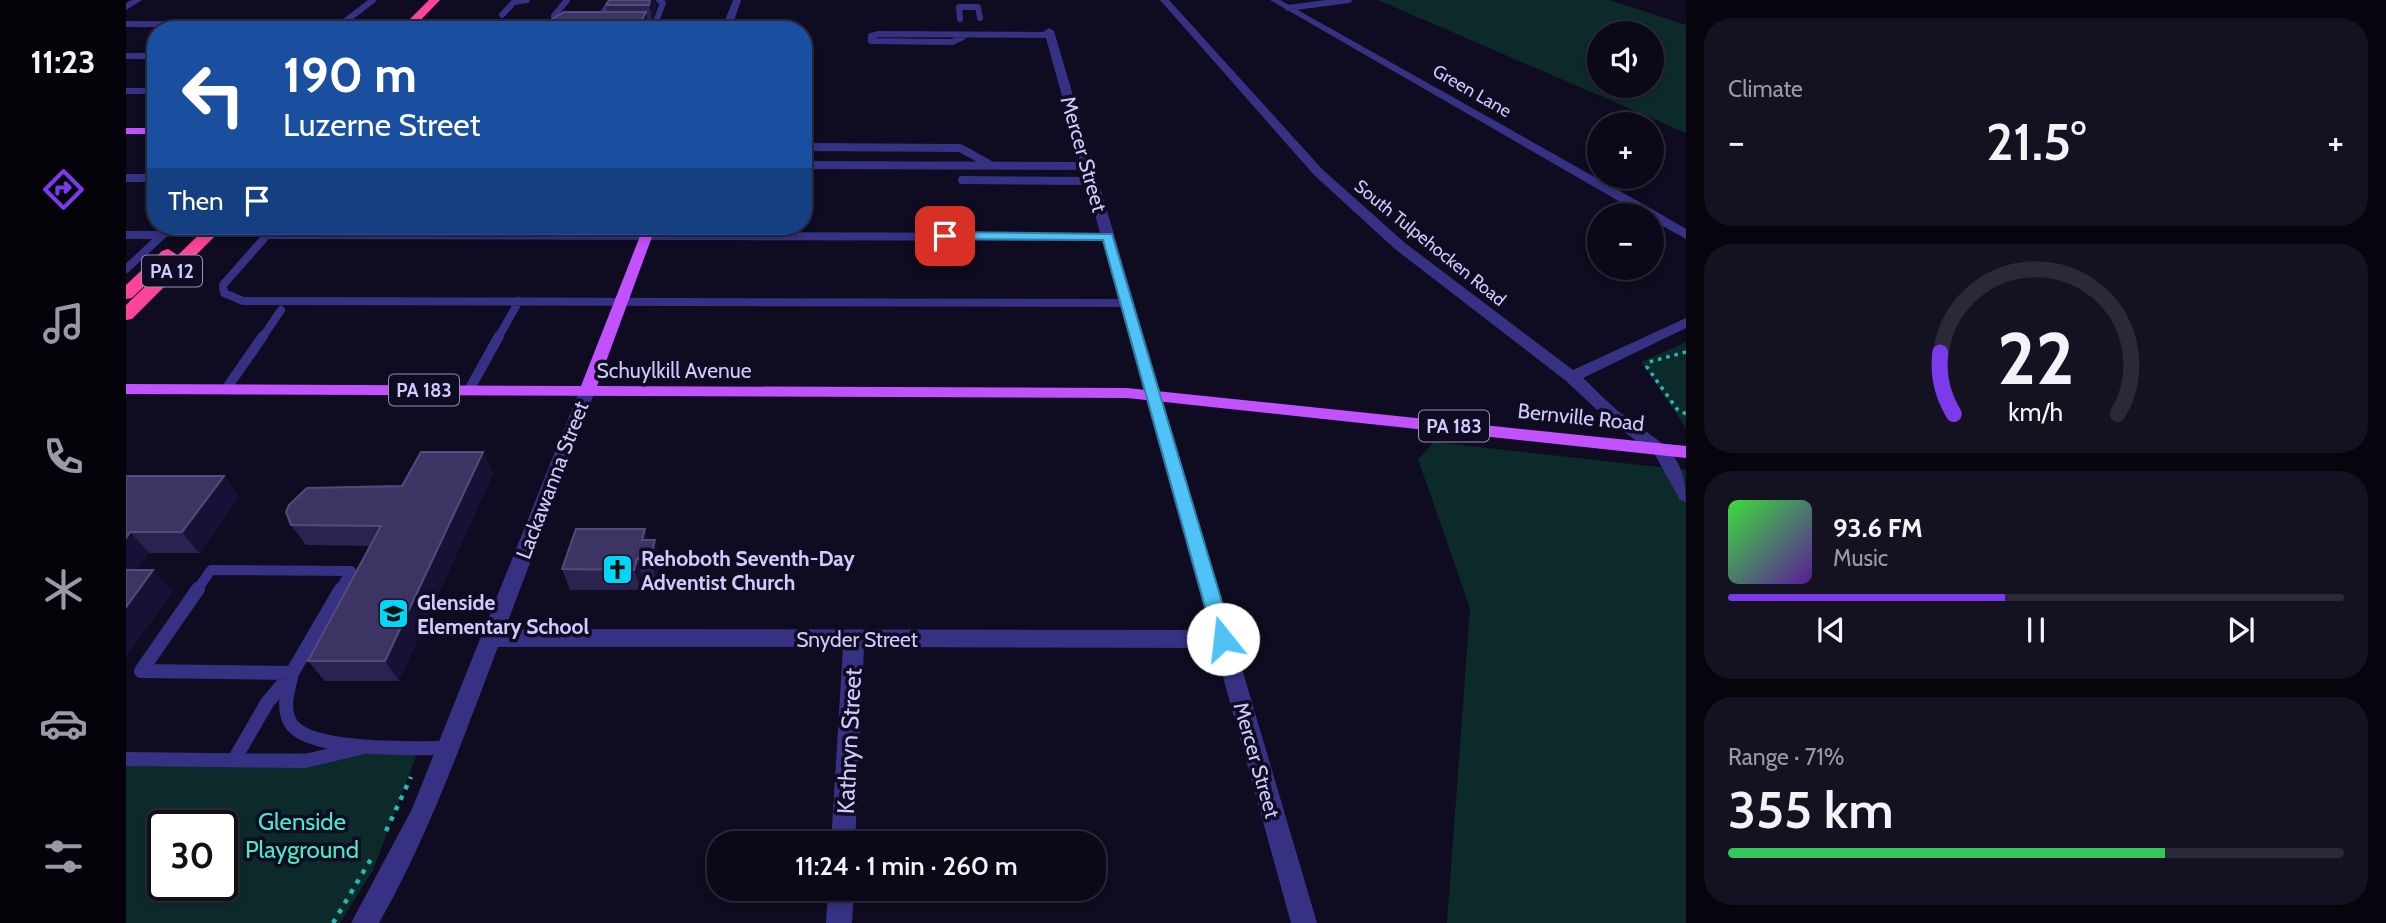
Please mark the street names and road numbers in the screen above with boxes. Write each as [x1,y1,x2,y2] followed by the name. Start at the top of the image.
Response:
[1429,60,1515,122] street label: Green Lane
[1056,93,1112,215] street label: Mercer Street
[1350,175,1510,311] street label: South Tulpehocken Road
[142,256,202,286] road number: PA 12
[597,358,752,383] street label: Schuylkill Avenue
[389,374,459,406] road number: PA 183
[510,398,594,562] street label: Lackawanna Street
[1517,398,1645,436] street label: Bernville Road
[1419,410,1489,442] road number: PA 183
[796,627,918,652] street label: Snyder Street
[831,667,867,815] street label: Kathryn Street
[1229,699,1285,821] street label: Mercer Street

